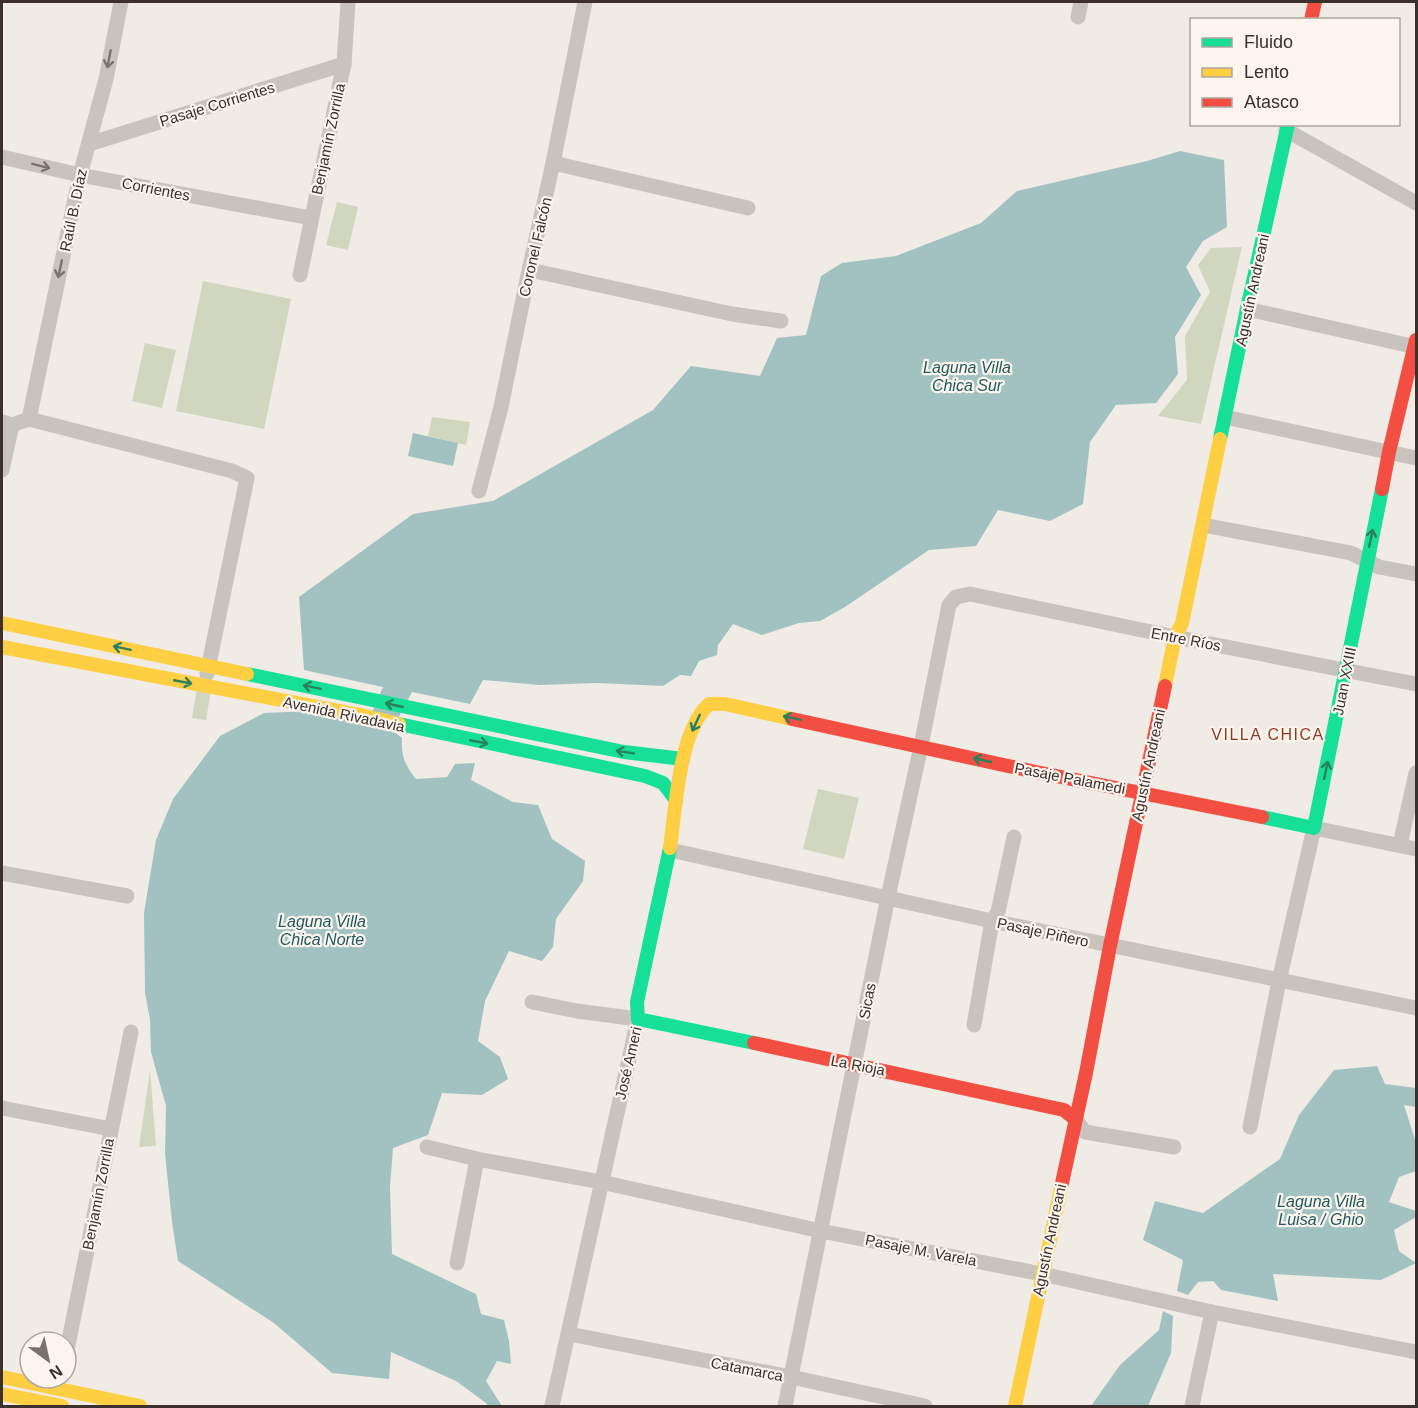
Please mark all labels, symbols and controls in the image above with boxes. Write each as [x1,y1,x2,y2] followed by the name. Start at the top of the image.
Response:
[1190,18,1400,126] legend
[1244,32,1293,52] text: Fluido
[103,49,114,68] one-way arrow
[1244,62,1289,82] text: Lento
[158,78,276,130] street label: Pasaje Corrientes
[308,81,348,196] street label: Benjamín Zorrilla
[1244,92,1299,112] text: Atasco
[31,160,50,172] one-way arrow
[56,167,90,253] street label: Raúl B. Díaz
[120,174,192,204] street label: Corrientes
[515,196,555,298] street label: Coronel Falcón
[1232,232,1272,348] street label: Agustín Andreani
[54,259,65,278] one-way arrow
[923,359,1011,394] water label: Laguna Villa Chica Sur
[1366,529,1377,548] one-way arrow
[1150,624,1222,654] street label: Entre Ríos
[112,641,131,653] one-way arrow
[1329,645,1359,717] street label: Juan XXIII
[172,677,192,688] one-way arrow
[303,681,322,693] one-way arrow
[282,693,407,735] street label: Avenida Rivadavia
[384,699,404,710] one-way arrow
[1128,707,1168,823] street label: Agustín Andreani
[782,712,802,723] one-way arrow
[690,714,702,732] one-way arrow
[1211,726,1325,743] district label: VILLA CHICA
[469,737,488,748] one-way arrow
[616,747,636,758] one-way arrow
[973,754,992,765] one-way arrow
[1013,759,1127,797] street label: Pasaje Palamedi
[1320,761,1332,780] one-way arrow
[278,913,366,948] water label: Laguna Villa Chica Norte
[996,914,1090,950] street label: Pasaje Piñero
[855,981,879,1021] street label: Sicas
[611,1025,645,1101] street label: José Ameri
[829,1051,887,1079] street label: La Rioja
[79,1136,117,1251] street label: Benjamín Zorrilla
[1029,1182,1069,1298] street label: Agustín Andreani
[1277,1193,1365,1228] water label: Laguna Villa Luisa / Ghio
[864,1231,979,1269] street label: Pasaje M. Varela
[18,1330,78,1390] north arrow
[709,1354,785,1384] street label: Catamarca
[46,1362,65,1382] text: N

